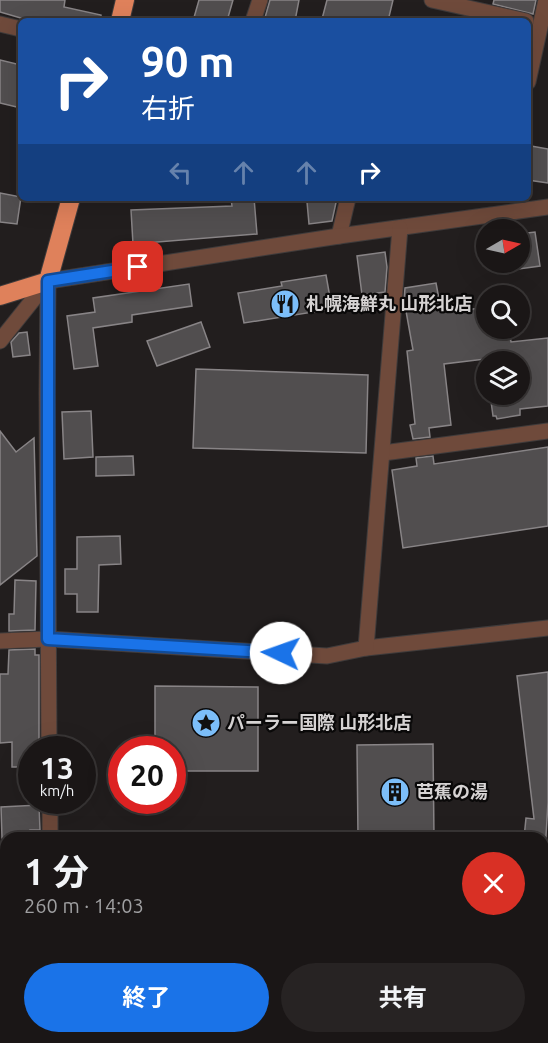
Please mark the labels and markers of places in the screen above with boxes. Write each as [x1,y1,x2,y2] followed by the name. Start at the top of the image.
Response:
[112,241,163,292] pin
[269,288,301,320] restaurant icon: 札幌海鮮丸 山形北店
[306,293,472,313] place label: 札幌海鮮丸 山形北店
[190,707,222,739] place icon: パーラー国際 山形北店
[227,712,411,732] place label: パーラー国際 山形北店
[379,776,411,808] building icon: 芭蕉の湯
[416,781,488,801] place label: 芭蕉の湯

